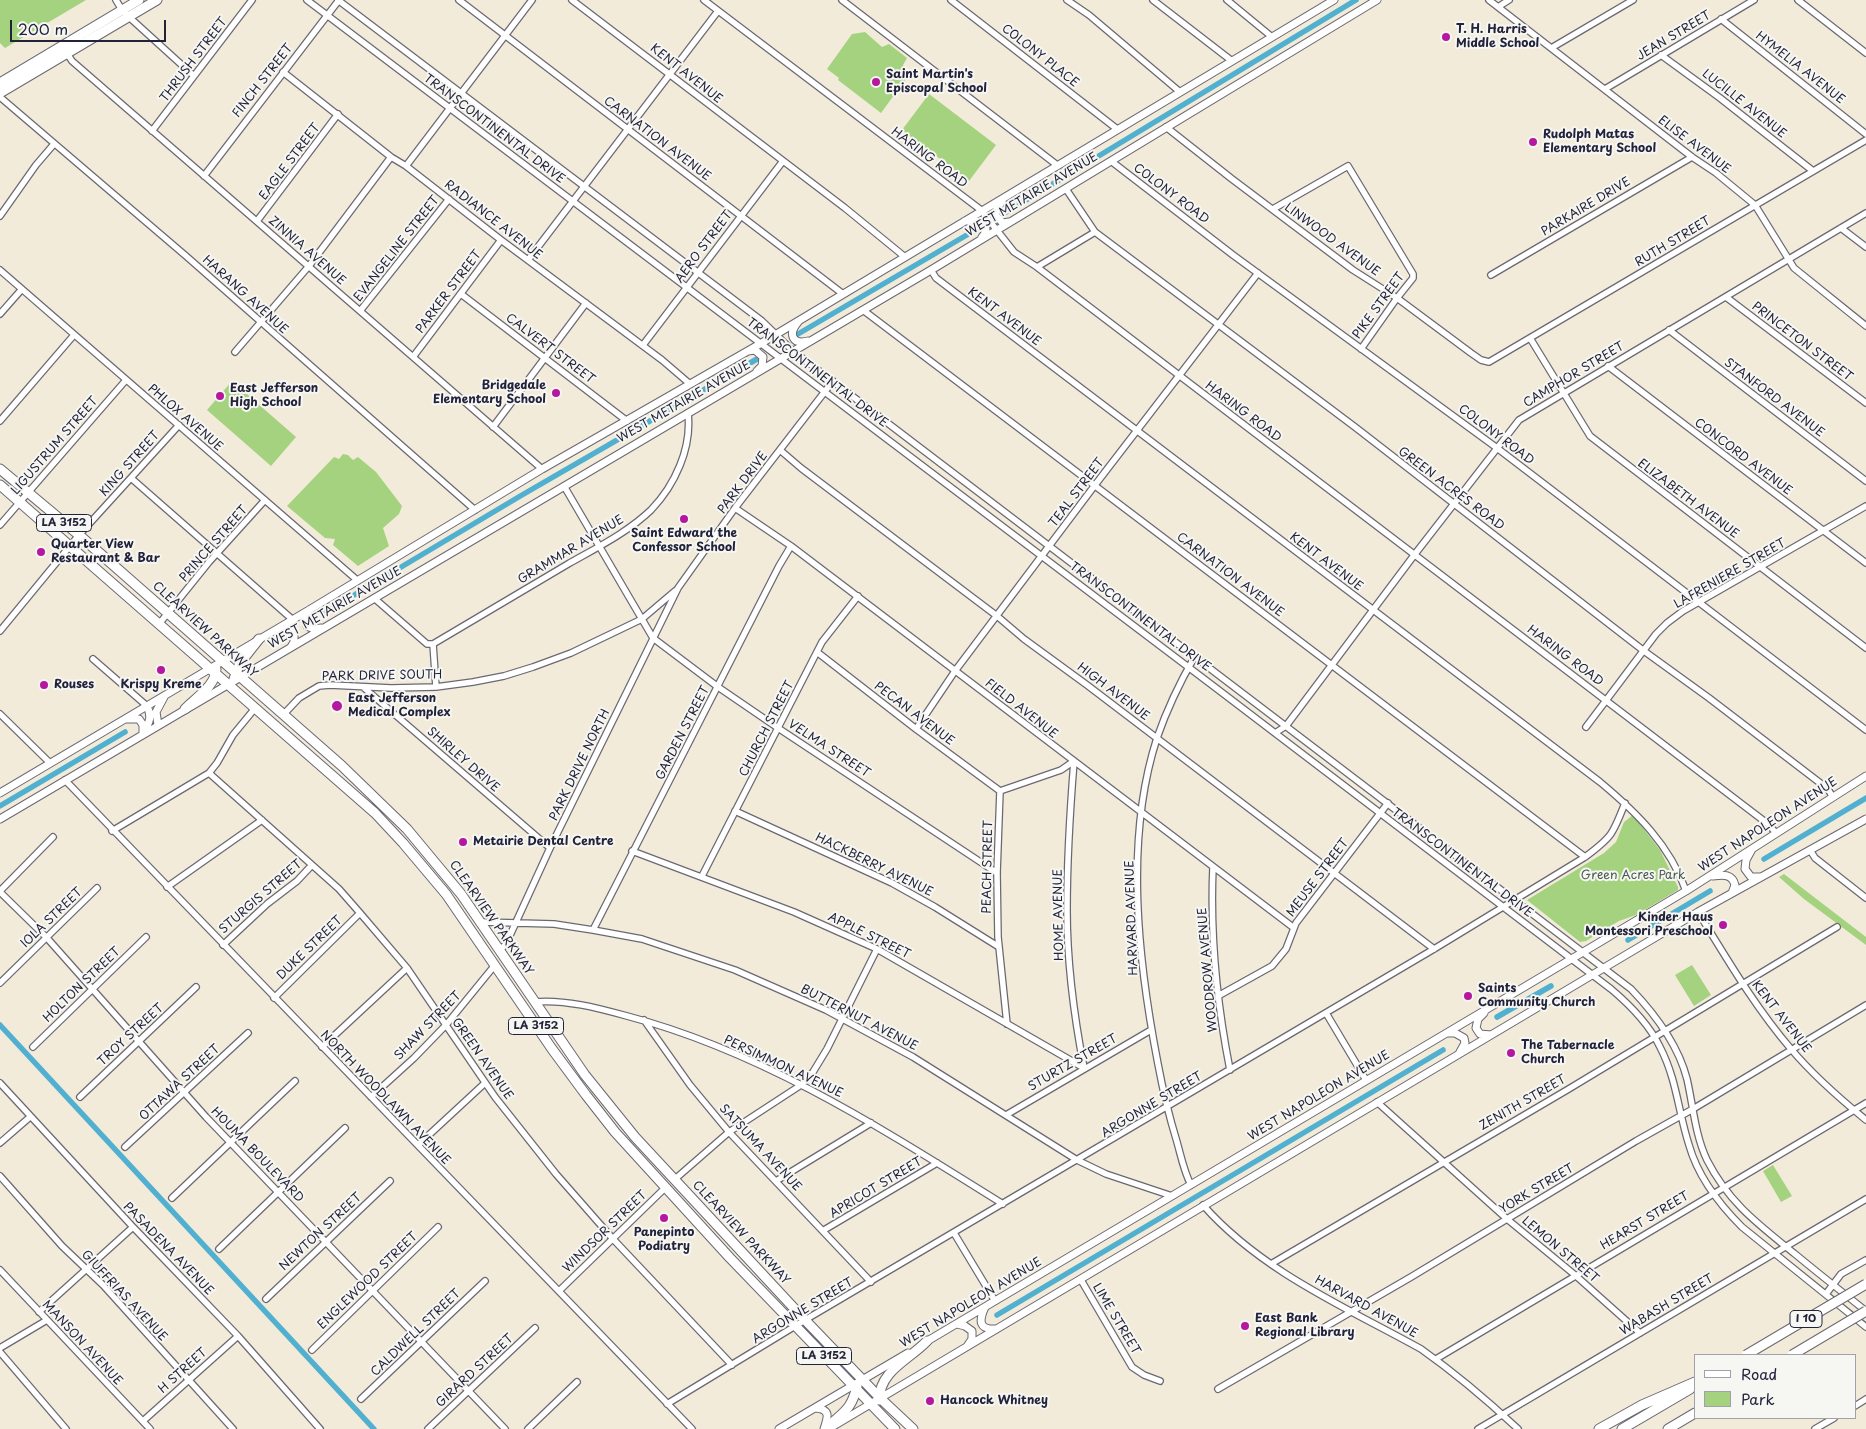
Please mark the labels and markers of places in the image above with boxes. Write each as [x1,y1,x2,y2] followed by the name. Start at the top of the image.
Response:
[1456,23,1539,51] place label: T. H. Harris Middle School
[1440,31,1452,43] marker: T. H. Harris Middle School
[886,68,987,96] place label: Saint Martin's Episcopal School
[870,76,882,88] marker: Saint Martin's Episcopal School
[1543,128,1656,156] place label: Rudolph Matas Elementary School
[1527,136,1539,148] marker: Rudolph Matas Elementary School
[433,379,546,407] place label: Bridgedale Elementary School
[230,382,318,410] place label: East Jefferson High School
[550,387,562,399] marker: Bridgedale Elementary School
[214,390,226,402] marker: East Jefferson High School
[678,513,690,525] marker: Saint Edward the Confessor School
[631,527,737,555] place label: Saint Edward the Confessor School
[51,538,160,566] place label: Quarter View Restaurant & Bar
[35,546,47,558] marker: Quarter View Restaurant & Bar
[155,664,167,676] marker: Krispy Kreme
[54,678,94,692] place label: Rouses
[120,678,202,692] place label: Krispy Kreme
[38,679,50,691] marker: Rouses
[348,692,450,720] place label: East Jefferson Medical Complex
[330,699,344,713] marker: East Jefferson Medical Complex
[473,835,614,849] place label: Metairie Dental Centre
[457,836,469,848] marker: Metairie Dental Centre
[1585,911,1713,939] place label: Kinder Haus Montessori Preschool
[1717,919,1729,931] marker: Kinder Haus Montessori Preschool
[1478,982,1595,1010] place label: Saints Community Church
[1462,990,1474,1002] marker: Saints Community Church
[1521,1039,1614,1067] place label: The Tabernacle Church
[1505,1047,1517,1059] marker: The Tabernacle Church
[658,1212,670,1224] marker: Panepinto Podiatry
[634,1226,694,1254] place label: Panepinto Podiatry
[1255,1312,1354,1340] place label: East Bank Regional Library
[1239,1320,1251,1332] marker: East Bank Regional Library
[940,1394,1048,1408] place label: Hancock Whitney
[924,1395,936,1407] marker: Hancock Whitney

